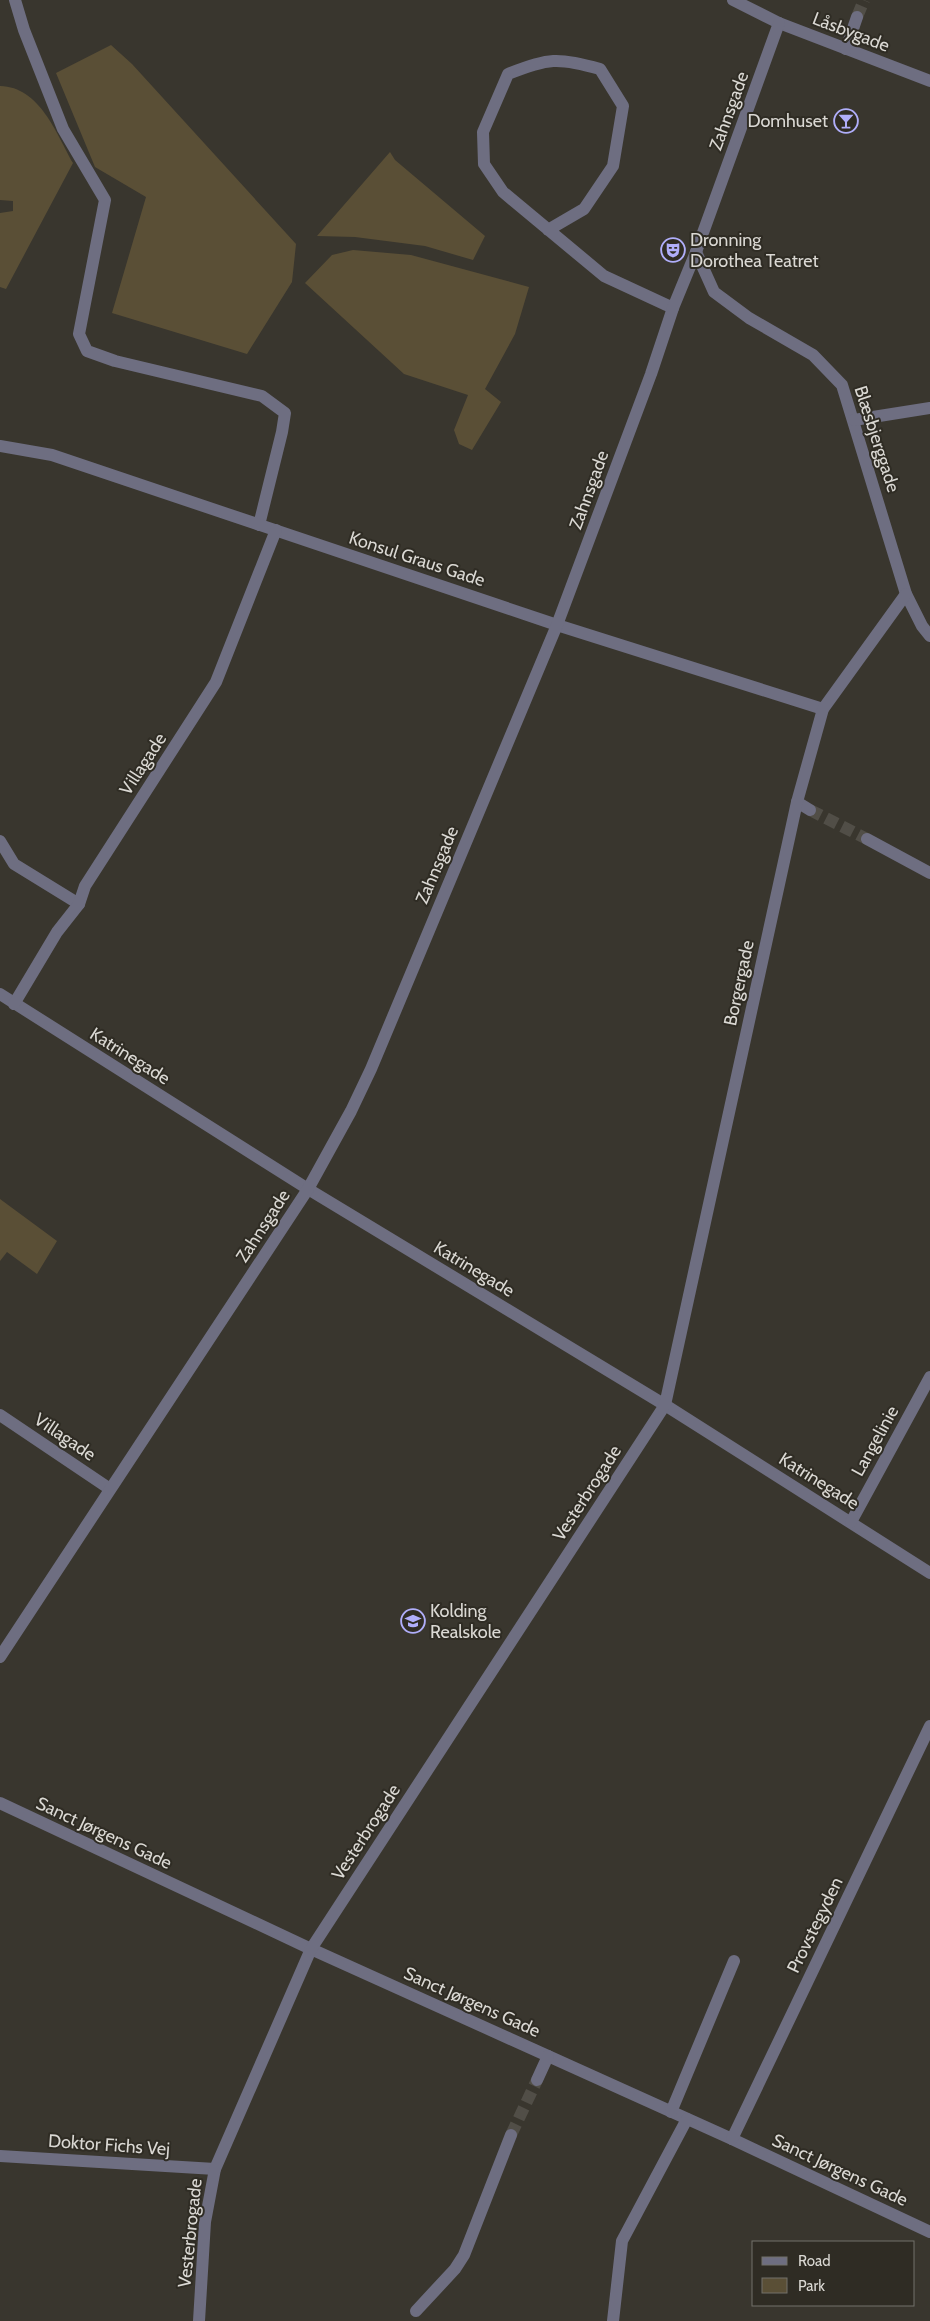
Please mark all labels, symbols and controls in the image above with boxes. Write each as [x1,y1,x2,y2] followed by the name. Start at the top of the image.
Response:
[809,7,893,57] street label: Låsbygade
[705,69,753,153] street label: Zahnsgade
[833,108,859,134] bar icon: Domhuset
[747,110,828,132] place label: Domhuset
[690,229,819,272] place label: Dronning Dorothea Teatret
[660,237,686,263] theatre icon: Dronning Dorothea Teatret
[849,383,905,495] street label: Blæsbjerggade
[565,448,613,532] street label: Zahnsgade
[346,527,488,591] street label: Konsul Graus Gade
[115,729,171,799] street label: Villagade
[411,823,463,907] street label: Zahnsgade
[719,938,759,1028] street label: Borgergade
[86,1023,174,1089] street label: Katrinegade
[231,1185,295,1267] street label: Zahnsgade
[430,1236,518,1302] street label: Katrinegade
[847,1402,903,1480] street label: Langelinie
[30,1408,100,1466] street label: Villagade
[548,1441,626,1545] street label: Vesterbrogade
[775,1448,863,1514] street label: Katrinegade
[430,1600,501,1643] place label: Kolding Realskole
[400,1608,426,1634] school or university icon: Kolding Realskole
[327,1780,405,1884] street label: Vesterbrogade
[33,1792,175,1874] street label: Sanct Jørgens Gade
[782,1873,848,1977] street label: Provstegyden
[400,1962,544,2042] street label: Sanct Jørgens Gade
[769,2129,911,2211] street label: Sanct Jørgens Gade
[47,2130,171,2160] street label: Doktor Fichs Vej
[173,2177,207,2289] street label: Vesterbrogade
[752,2241,915,2306] legend
[798,2252,831,2270] text: Road
[798,2277,825,2295] text: Park

